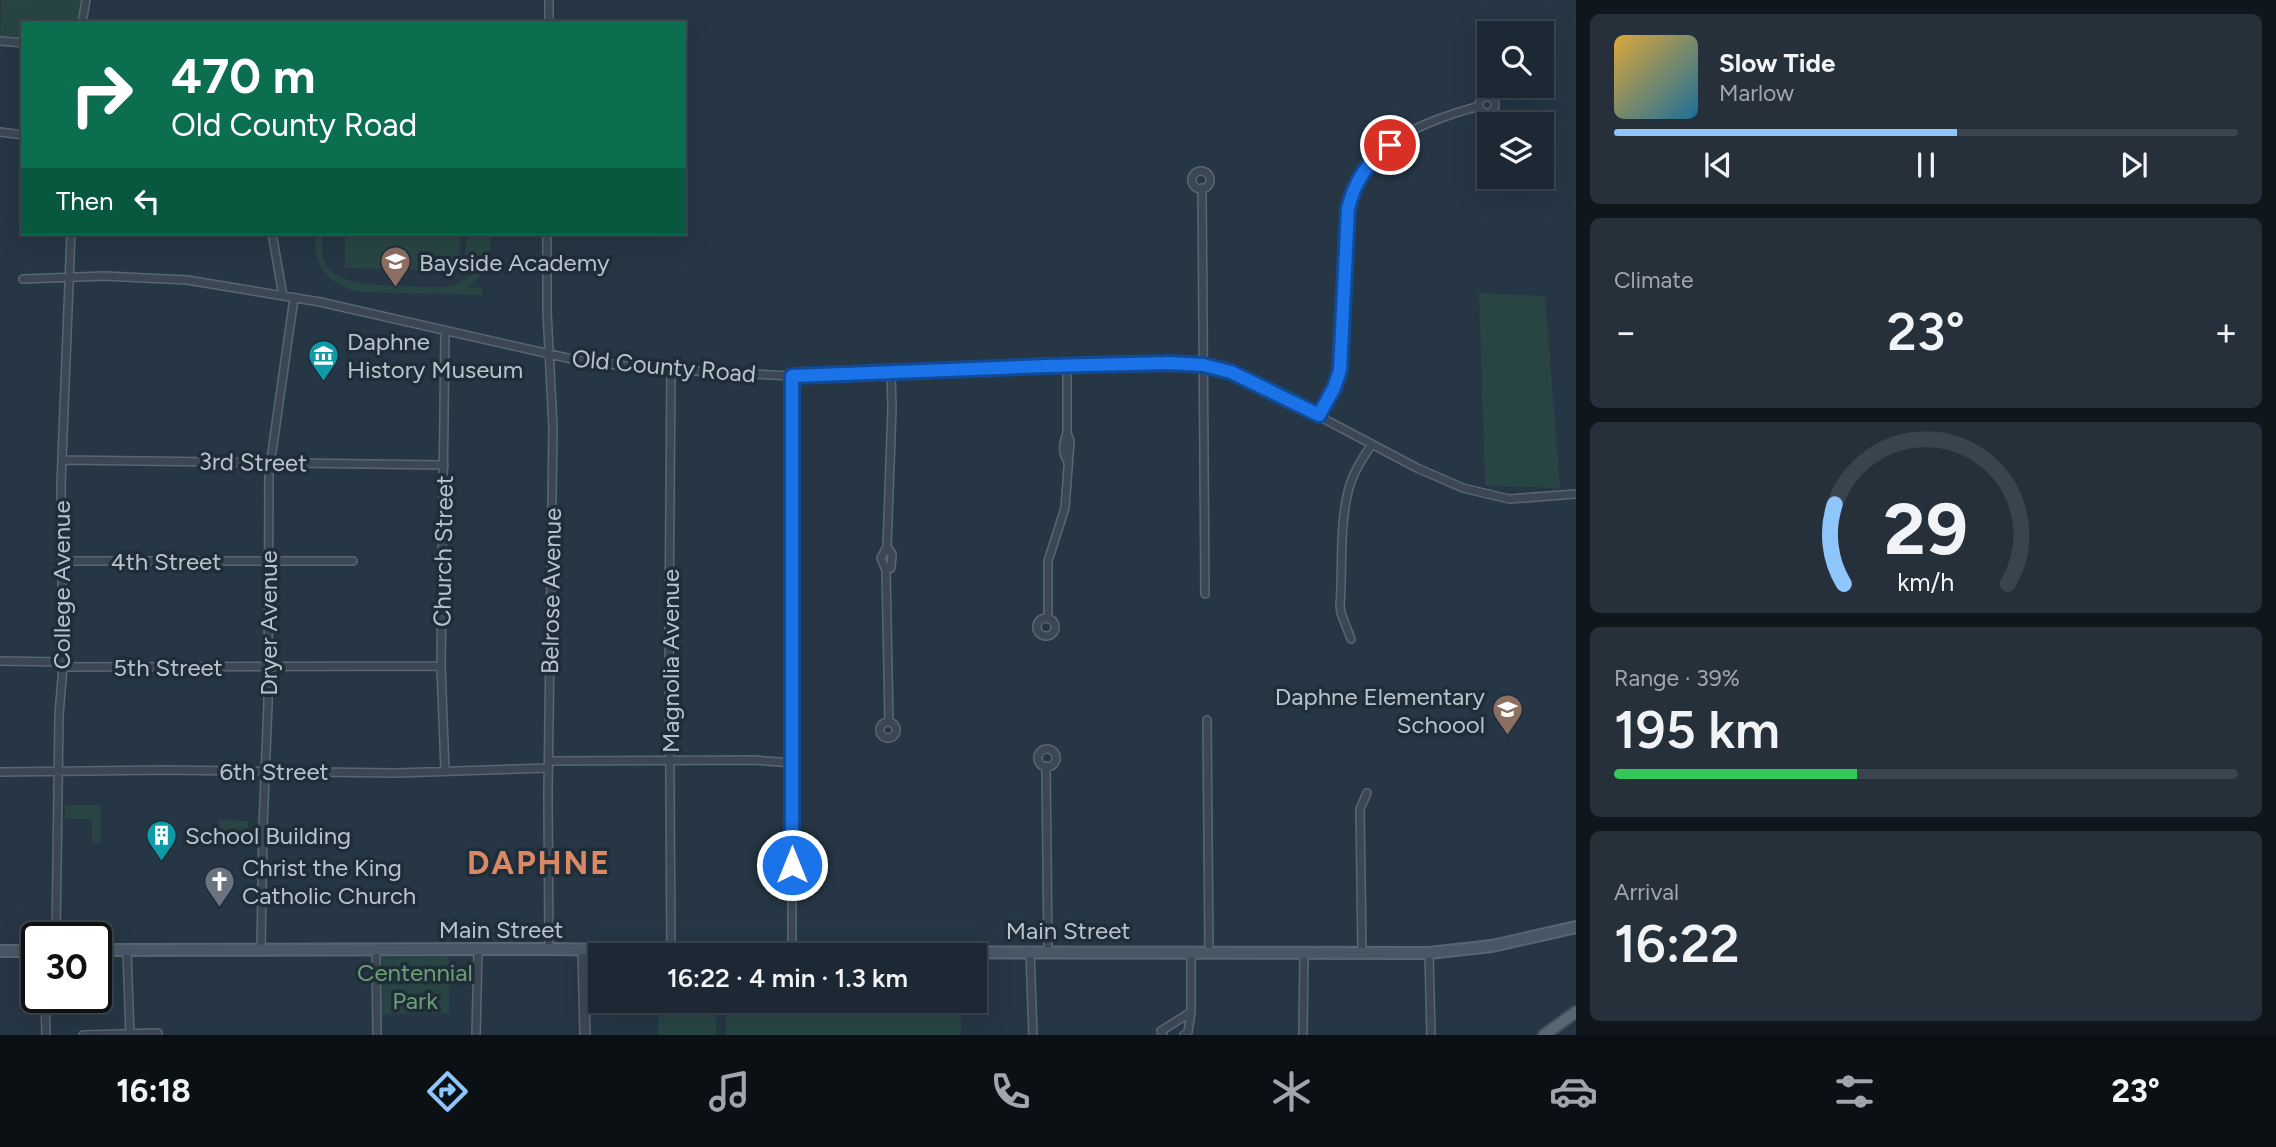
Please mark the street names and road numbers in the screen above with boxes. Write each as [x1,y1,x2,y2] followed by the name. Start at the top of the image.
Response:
[571,344,757,388] street label: Old County Road
[199,447,307,477] street label: 3rd Street
[427,475,459,627] street label: Church Street
[47,500,76,670] street label: College Avenue
[535,508,567,674] street label: Belrose Avenue
[111,547,221,576] street label: 4th Street
[254,550,283,696] street label: Dryer Avenue
[656,569,685,753] street label: Magnolia Avenue
[113,653,223,682] street label: 5th Street
[219,757,329,786] street label: 6th Street
[439,915,563,944] street label: Main Street
[1006,916,1130,945] street label: Main Street

